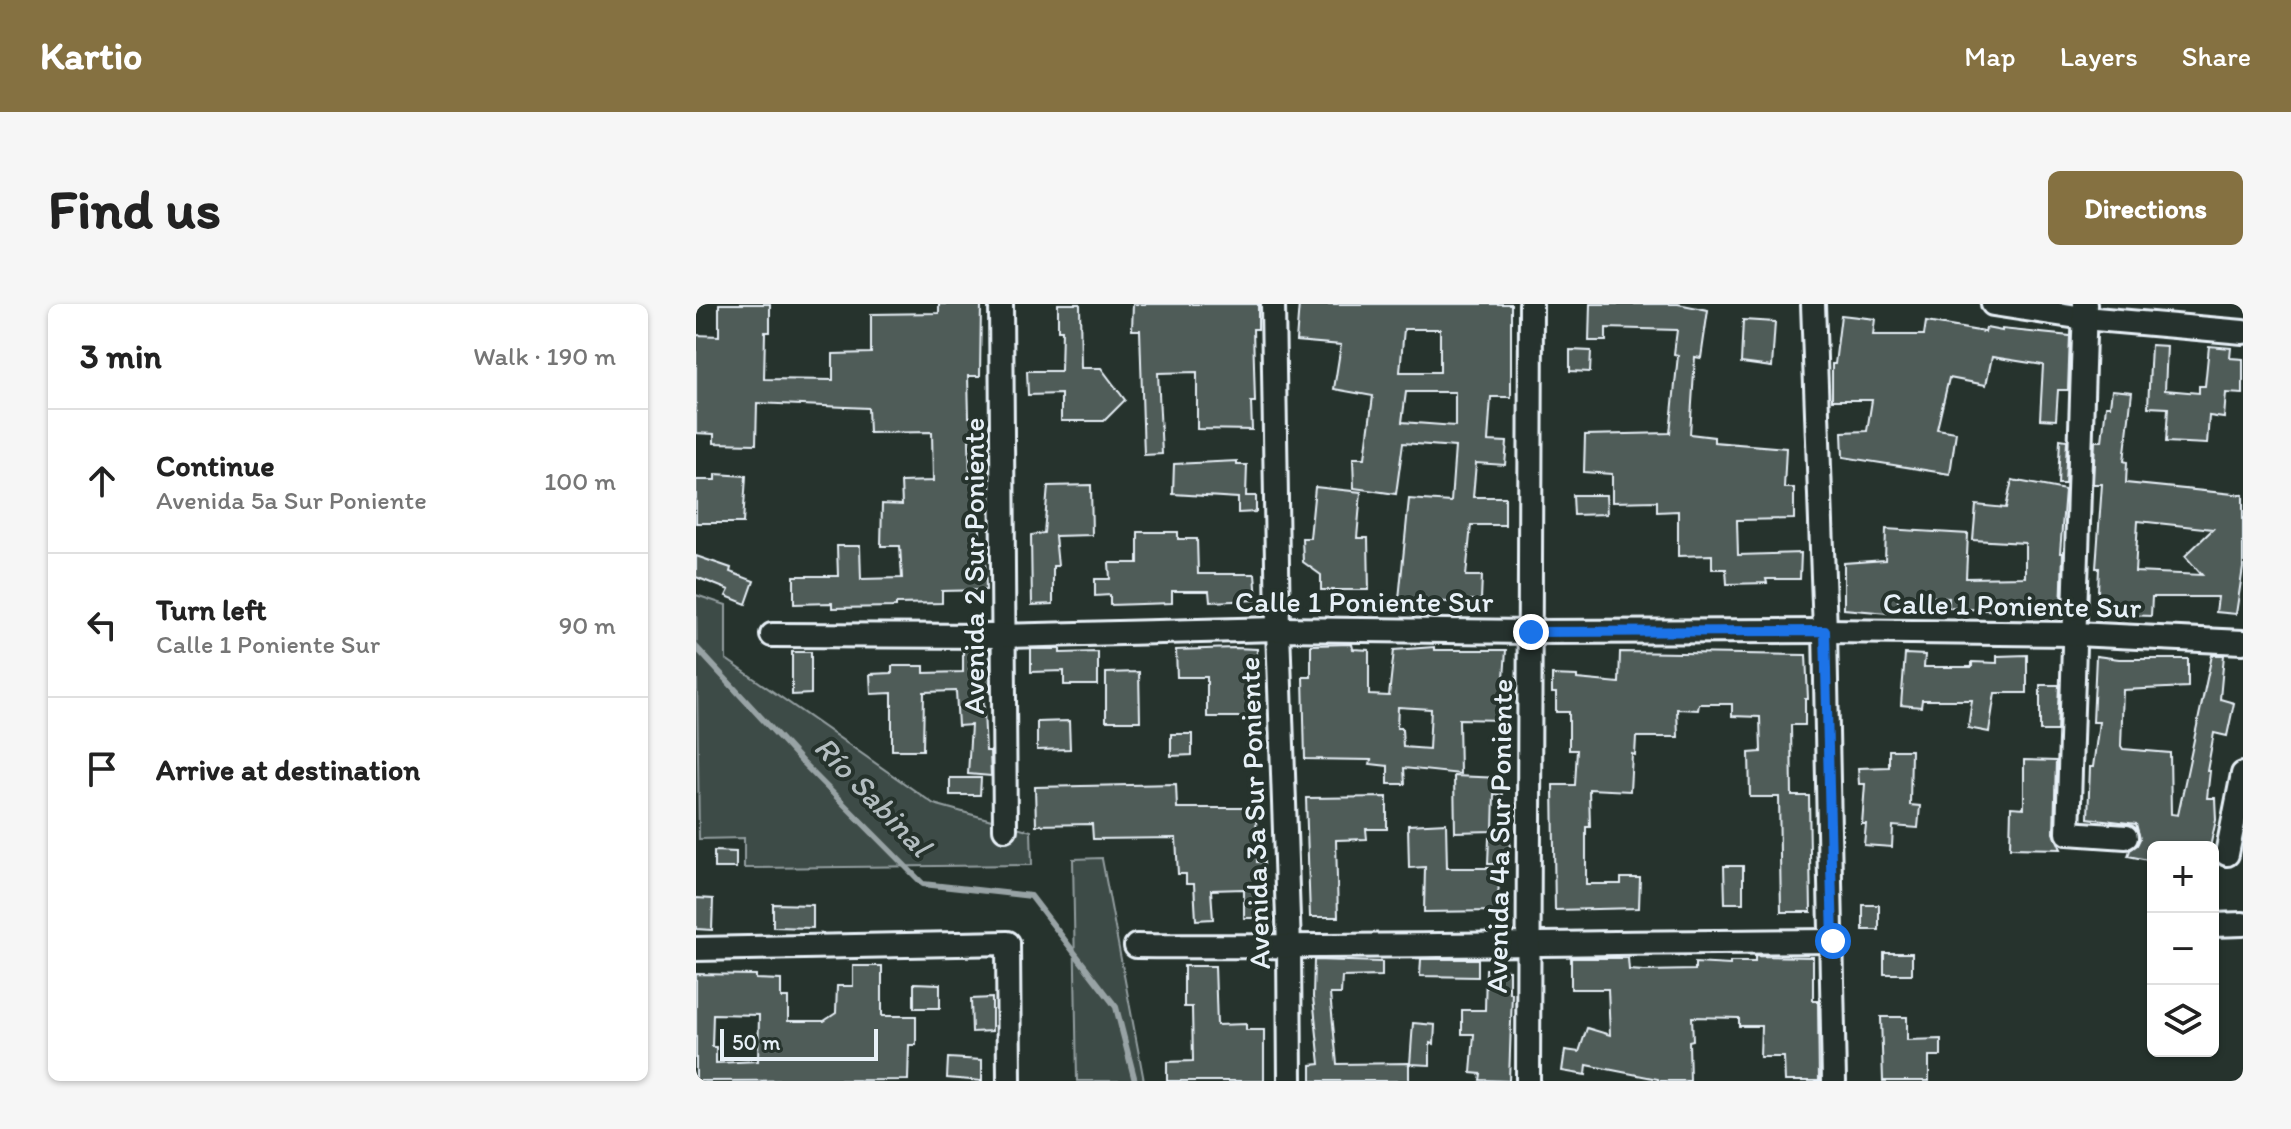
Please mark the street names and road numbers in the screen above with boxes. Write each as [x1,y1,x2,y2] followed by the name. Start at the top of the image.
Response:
[955,418,992,714] street label: Avenida 2 Sur Poniente
[1235,583,1493,620] street label: Calle 1 Poniente Sur
[1882,584,2142,626] street label: Calle 1 Poniente Sur
[1230,656,1278,970] street label: Avenida 3a Sur Poniente
[1478,678,1520,994] street label: Avenida 4a Sur Poniente

